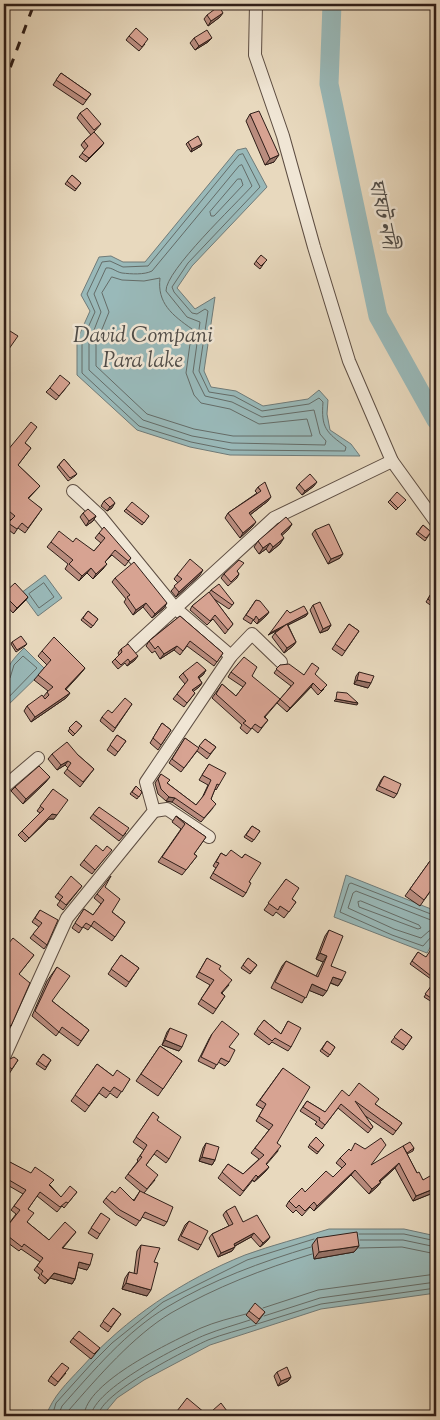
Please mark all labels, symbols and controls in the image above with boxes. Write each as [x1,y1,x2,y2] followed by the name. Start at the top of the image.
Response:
[358,176,405,255] water label: ঘাঘট নদী
[73,321,213,378] water label: David Compani Para lake

